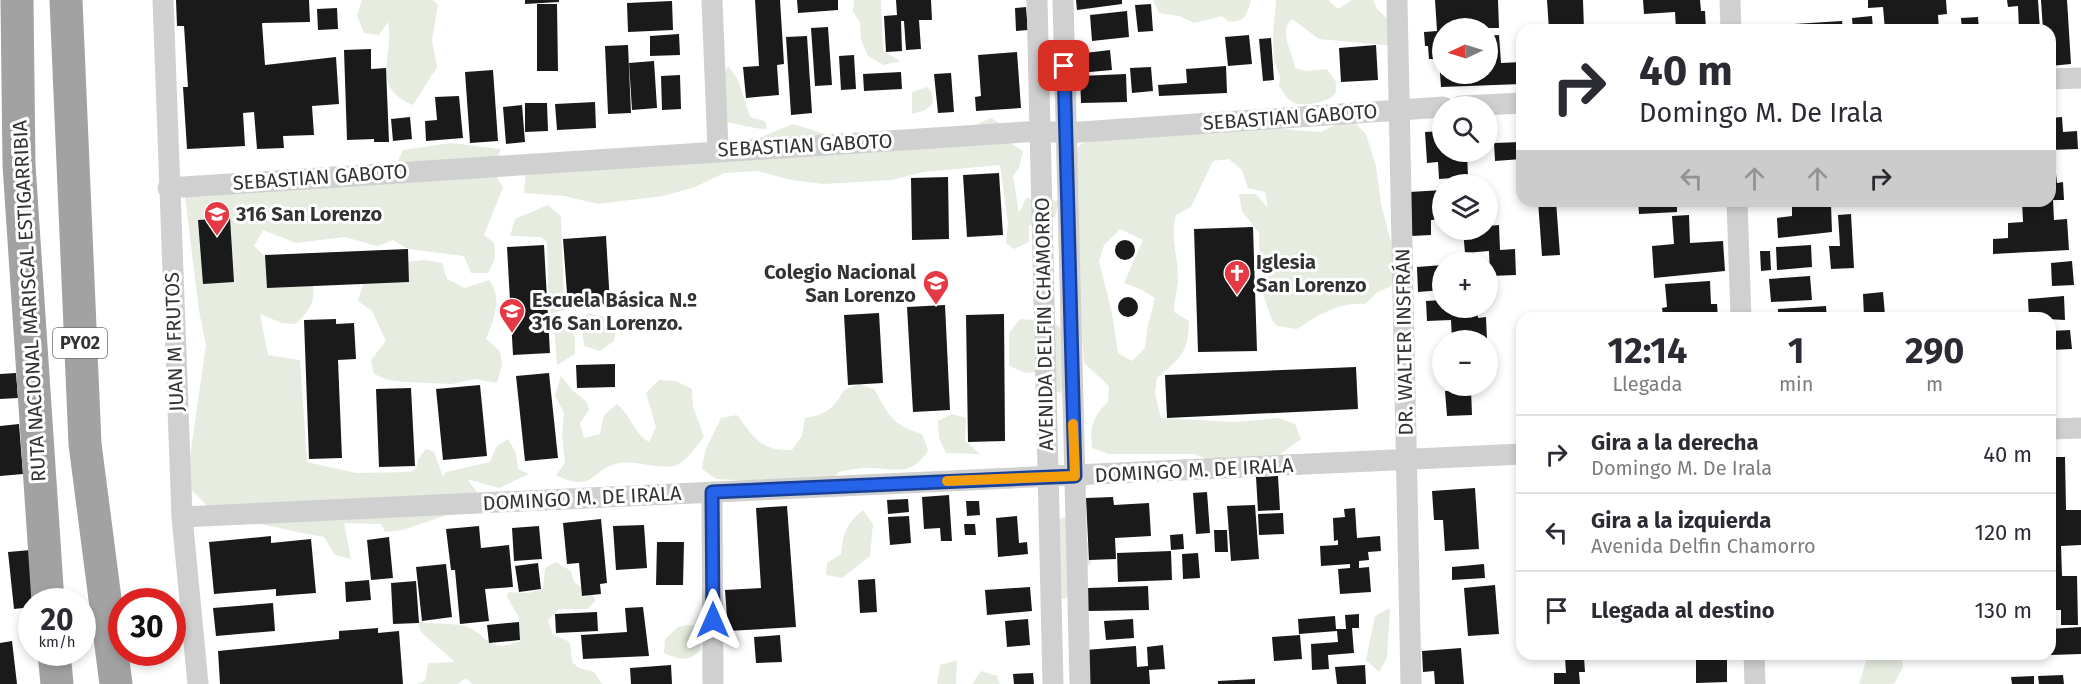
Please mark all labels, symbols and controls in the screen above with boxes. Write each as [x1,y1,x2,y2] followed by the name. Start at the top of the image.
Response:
[1432,18,1498,84] north arrow
[1432,18,1498,396] map controls
[1038,40,1089,91] pin
[1639,46,1733,96] text: 40 m
[1540,48,1618,126] icon: right
[1047,49,1080,82] icon: arrive
[1432,96,1498,162] button: search
[1639,97,1884,129] text: Domingo M. De Irala
[1202,99,1378,135] street label: SEBASTIAN GABOTO
[8,119,50,483] street label: RUTA NACIONAL MARISCAL ESTIGARRIBIA
[717,128,893,162] street label: SEBASTIAN GABOTO
[232,159,408,195] street label: SEBASTIAN GABOTO
[1675,162,1708,195] icon: left
[1738,162,1771,195] icon: ahead
[1801,162,1834,195] icon: ahead
[1864,162,1897,195] icon: right
[1432,174,1498,240] button: layers
[1030,197,1058,451] street label: AVENIDA DELFIN CHAMORRO
[202,199,232,237] school or university icon: 316 San Lorenzo
[235,202,382,226] place label: 316 San Lorenzo
[1390,248,1418,436] street label: DR. WALTER INSFRÁN
[1256,250,1367,297] place label: Iglesia San Lorenzo
[1432,252,1498,318] button: +
[1222,258,1252,296] church icon: Iglesia San Lorenzo
[764,260,916,307] place label: Colegio Nacional San Lorenzo
[921,268,951,306] school or university icon: Colegio Nacional San Lorenzo
[160,272,188,412] street label: JUAN M FRUTOS
[531,288,697,335] place label: Escuela Básica N.º 316 San Lorenzo.
[497,296,527,334] school or university icon: Escuela Básica N.º 316 San Lorenzo.
[53,328,107,358] road number: PY02
[1608,329,1687,373] text: 12:14
[1788,329,1804,373] text: 1
[1905,329,1964,373] text: 290
[1432,330,1498,396] button: −
[1612,372,1683,396] text: Llegada
[1779,372,1813,396] text: min
[1926,372,1943,396] text: m
[1591,429,1759,456] text: Gira a la derecha
[1540,438,1573,471] icon: right
[1983,441,2032,468] text: 40 m
[1094,453,1294,487] street label: DOMINGO M. DE IRALA
[1591,456,1772,480] text: Domingo M. De Irala
[482,481,682,515] street label: DOMINGO M. DE IRALA
[1591,507,1771,534] text: Gira a la izquierda
[1540,516,1573,549] icon: left
[1975,519,2032,546] text: 120 m
[1591,534,1816,558] text: Avenida Delfin Chamorro
[108,588,186,666] speed limit sign: 30
[681,588,745,652] position arrow
[1540,594,1573,627] icon: arrive
[1591,597,1775,624] text: Llegada al destino
[1975,597,2032,624] text: 130 m
[40,602,74,638] text: 20
[38,633,76,651] text: km/h

